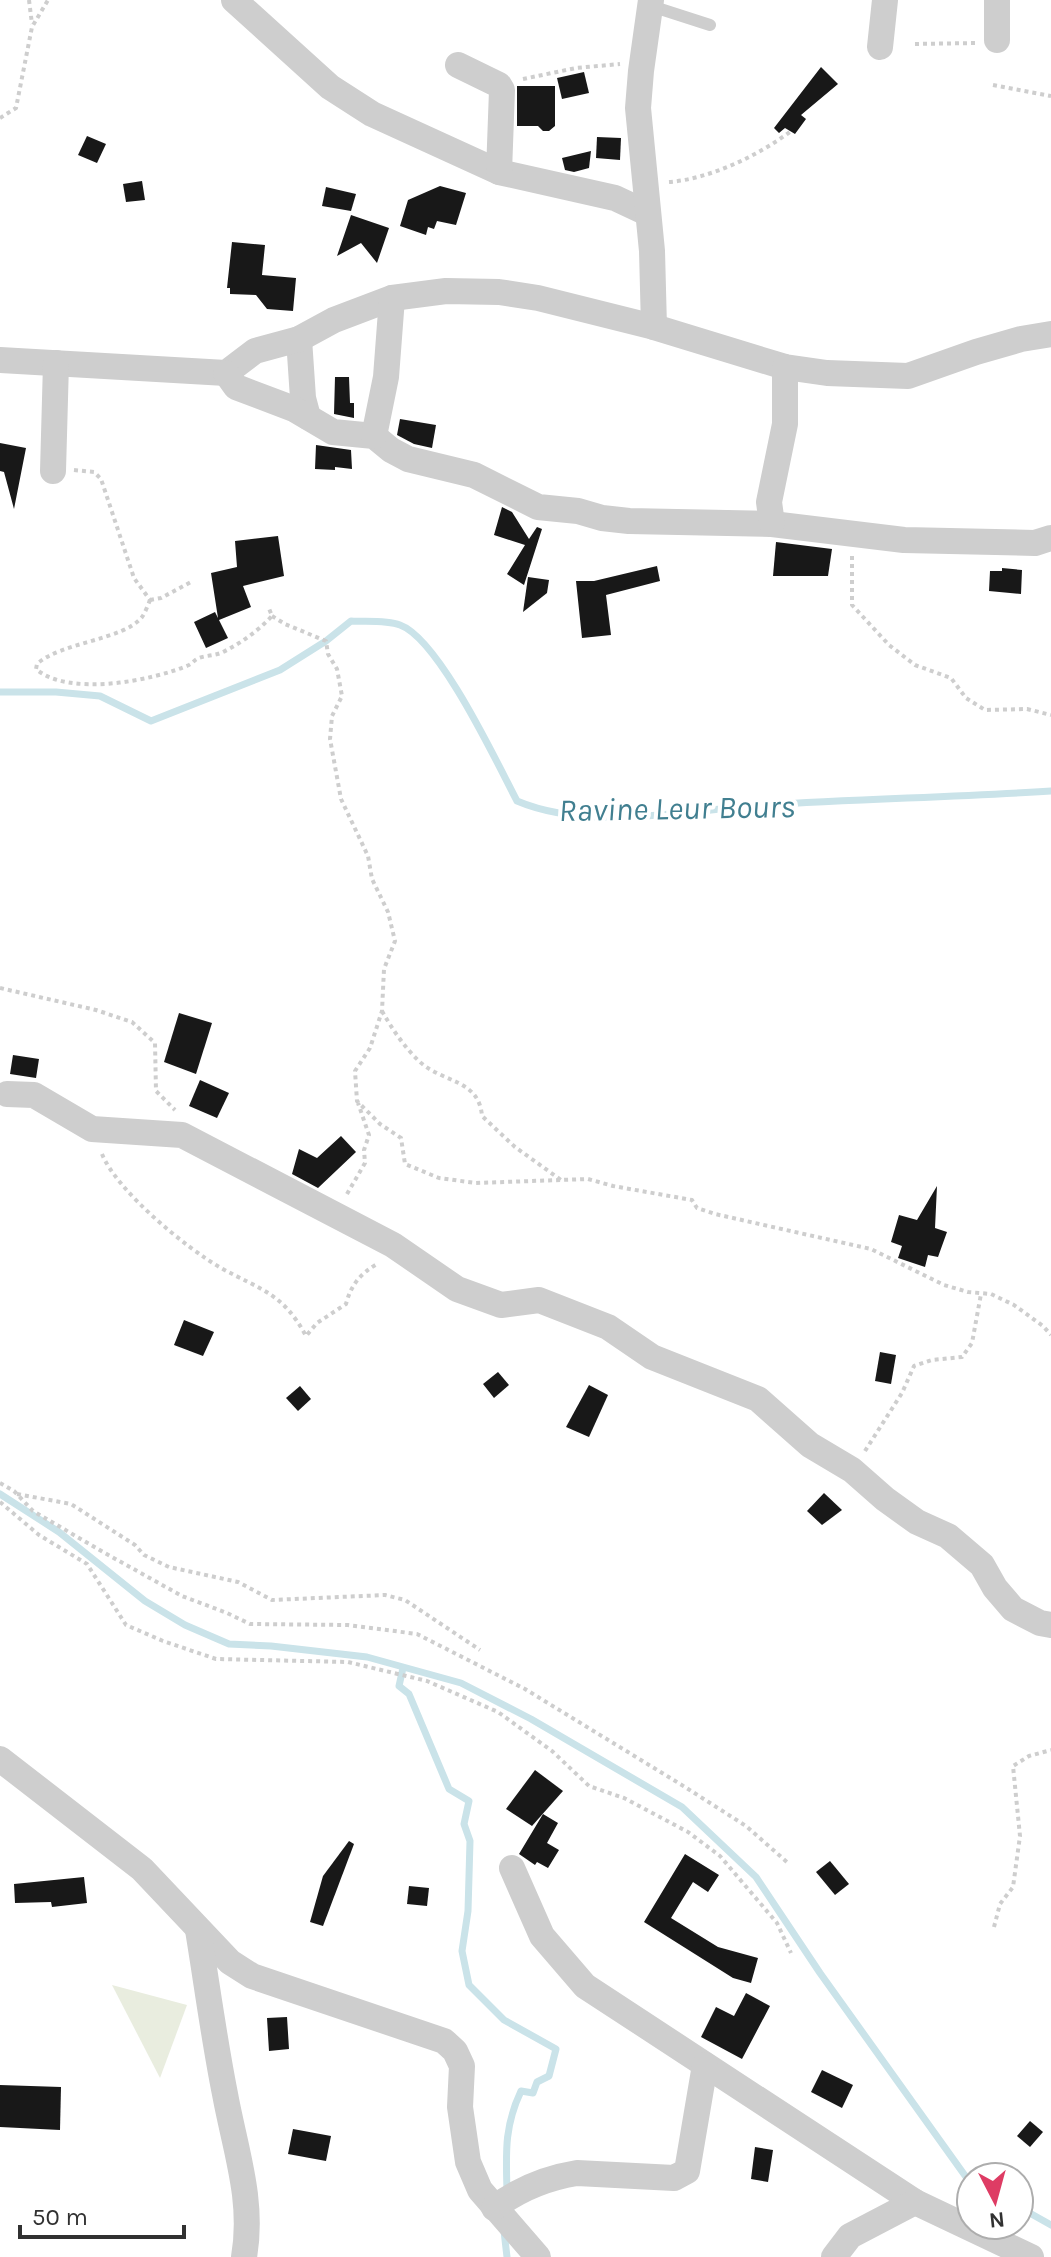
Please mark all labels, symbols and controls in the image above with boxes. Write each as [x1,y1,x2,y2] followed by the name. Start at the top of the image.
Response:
[558,788,796,829] water label: Ravine Leur Bours
[955,2161,1035,2241] north arrow
[20,2189,184,2239] scale bar
[32,2203,88,2231] text: 50 m
[988,2206,1006,2234] text: N

